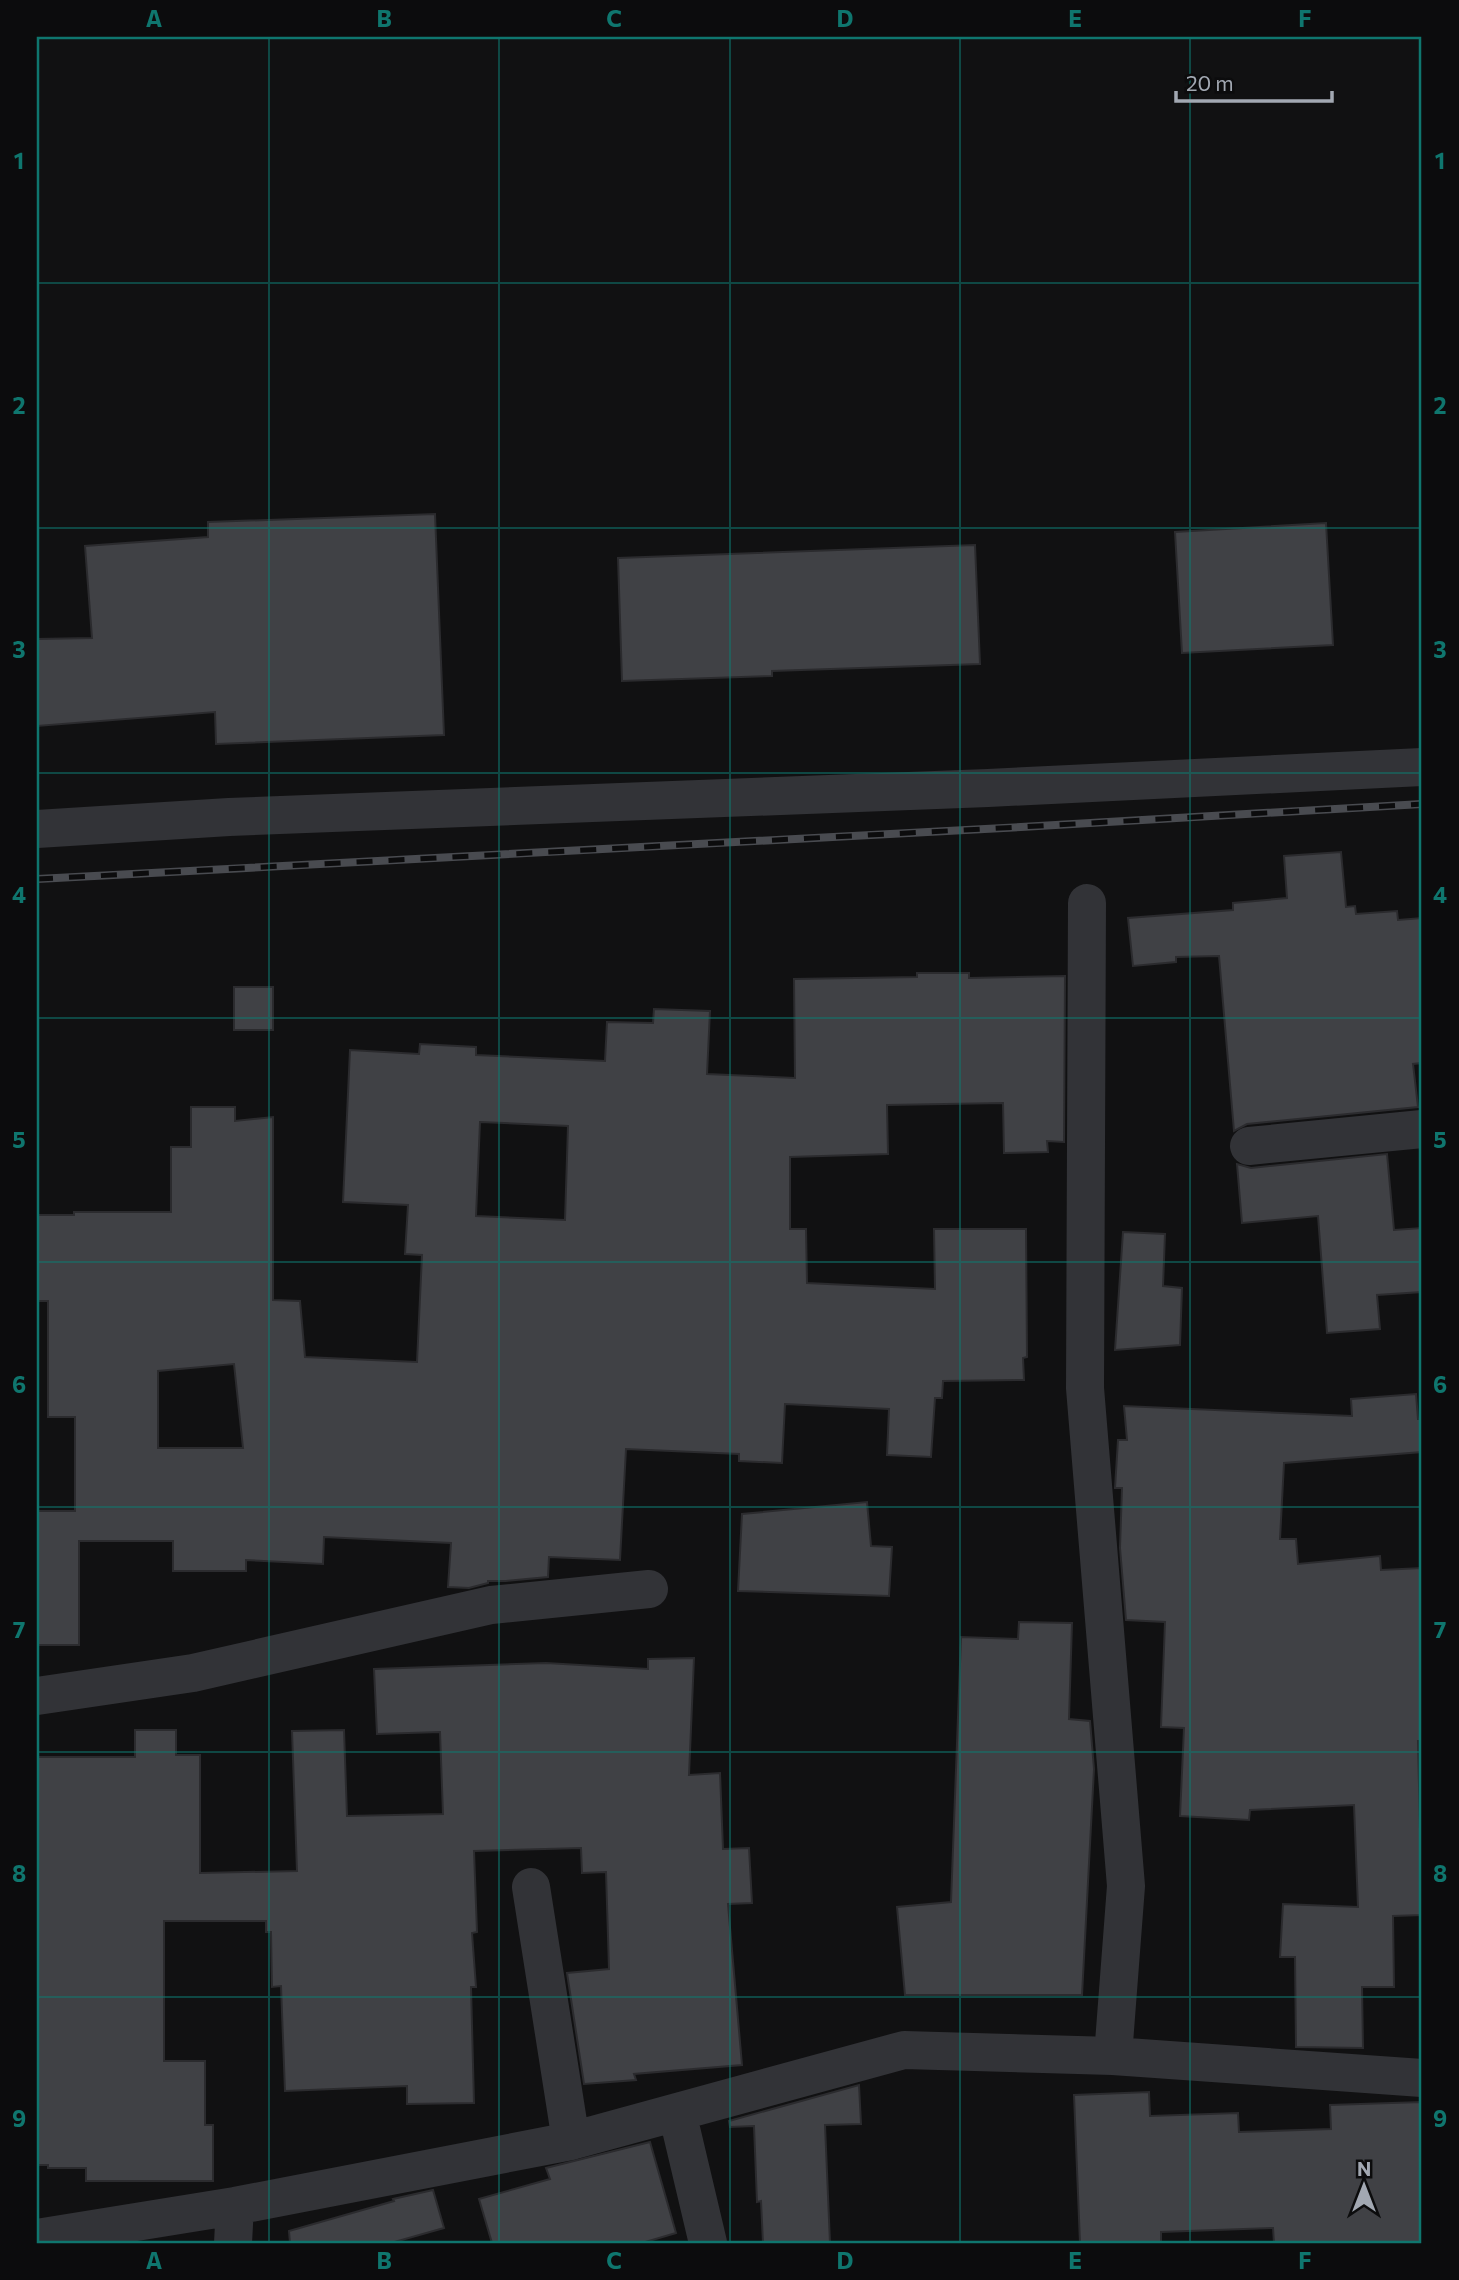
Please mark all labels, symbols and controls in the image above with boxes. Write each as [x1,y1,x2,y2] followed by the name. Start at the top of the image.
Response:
[146,4,163,32] text: A
[376,4,392,32] text: B
[606,4,622,32] text: C
[837,4,854,32] text: D
[1068,4,1082,32] text: E
[1298,4,1312,32] text: F
[1176,60,1331,104] scale bar
[1186,70,1234,95] text: 20 m
[14,146,24,174] text: 1
[1435,146,1445,174] text: 1
[12,391,26,419] text: 2
[1433,391,1447,419] text: 2
[12,635,26,663] text: 3
[1433,635,1447,663] text: 3
[12,880,26,908] text: 4
[1433,880,1447,908] text: 4
[12,1125,26,1153] text: 5
[1433,1125,1447,1153] text: 5
[12,1370,26,1398] text: 6
[1433,1370,1447,1398] text: 6
[13,1615,25,1643] text: 7
[1434,1615,1446,1643] text: 7
[12,1859,26,1887] text: 8
[1433,1859,1447,1887] text: 8
[12,2104,26,2132] text: 9
[1433,2104,1447,2132] text: 9
[1330,2150,1400,2220] north arrow
[1357,2157,1371,2180] text: N
[146,2246,163,2274] text: A
[376,2246,392,2274] text: B
[606,2246,622,2274] text: C
[837,2246,854,2274] text: D
[1068,2246,1082,2274] text: E
[1298,2246,1312,2274] text: F

